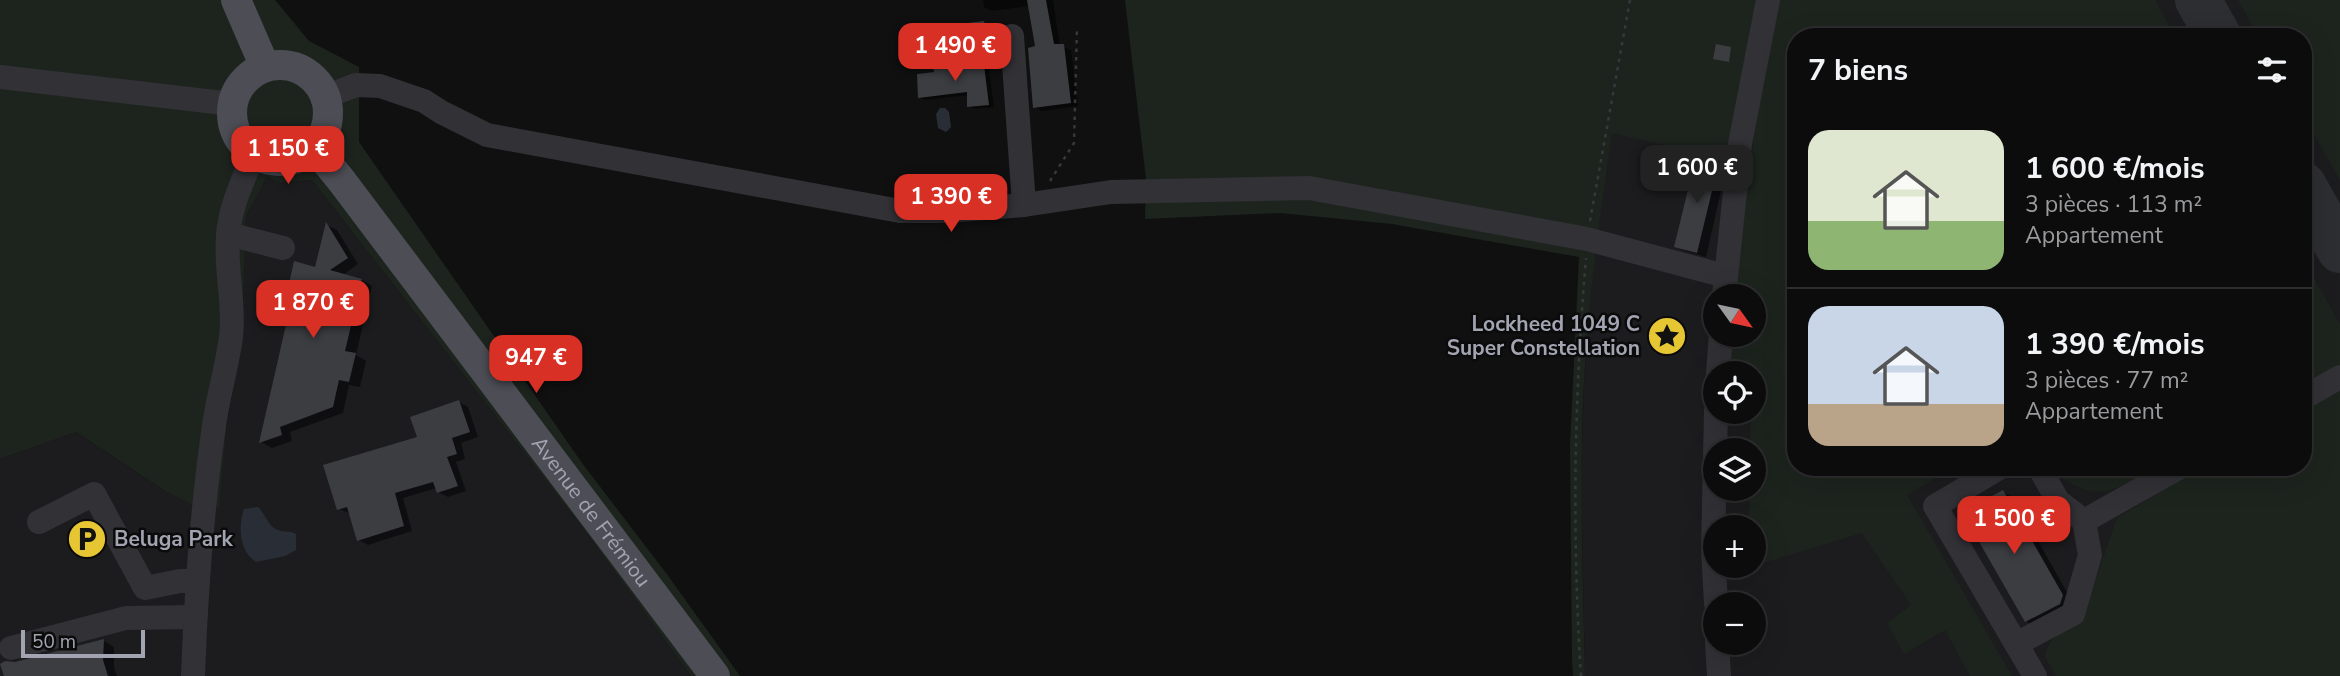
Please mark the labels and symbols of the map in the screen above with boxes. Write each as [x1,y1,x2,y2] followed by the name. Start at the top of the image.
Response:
[890,24,1020,83] pin: 1 490 €
[223,127,353,186] pin: 1 150 €
[1632,146,1762,205] pin: 1 600 €
[886,174,1016,234] pin: 1 390 €
[248,280,378,340] pin: 1 870 €
[1703,284,1766,346] north arrow
[1447,310,1640,362] place label: Lockheed 1049 C Super Constellation
[1646,315,1688,357] place icon: Lockheed 1049 C Super Constellation
[487,336,585,395] pin: 947 €
[525,431,657,593] street label: Avenue de Frémiou
[1949,496,2079,556] pin: 1 500 €
[66,518,108,560] parking icon: Beluga Park
[114,525,233,553] place label: Beluga Park
[21,627,145,659] scale bar

